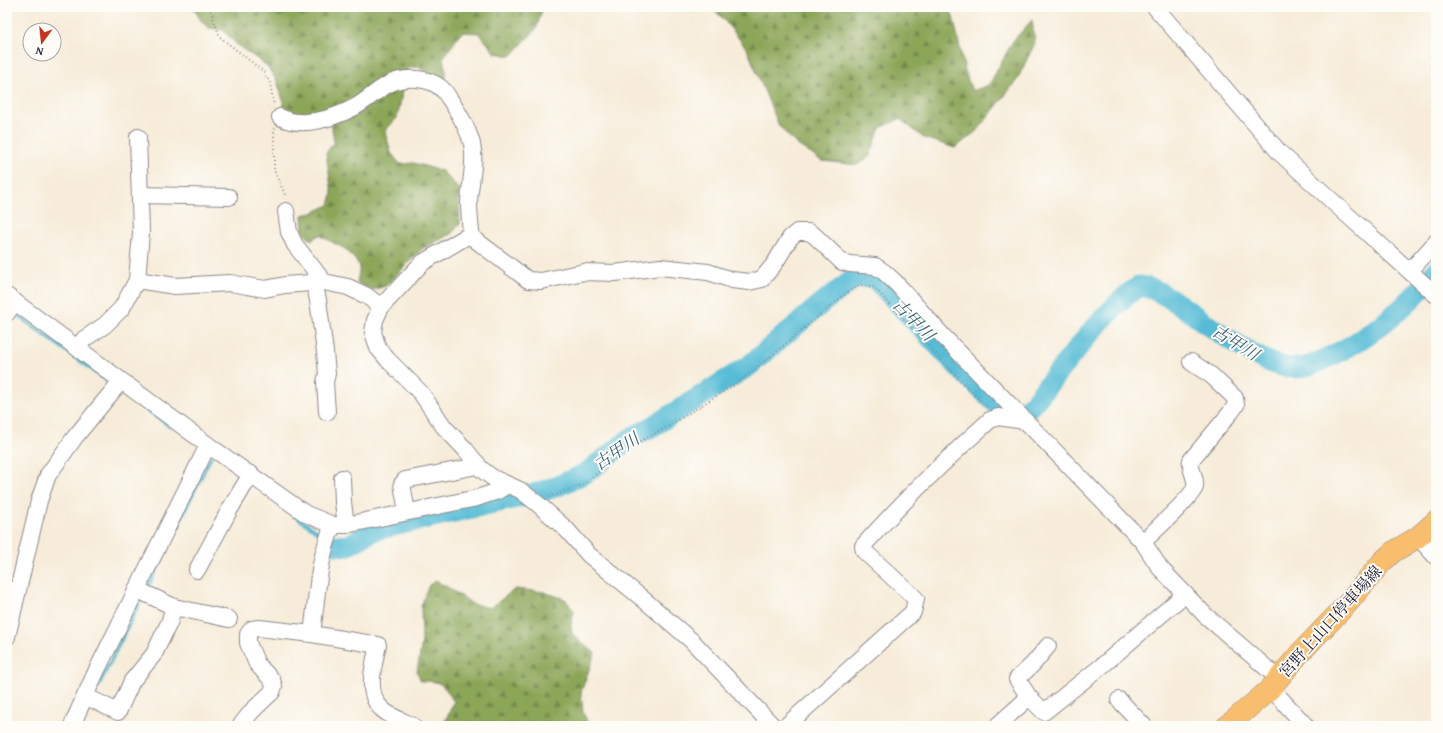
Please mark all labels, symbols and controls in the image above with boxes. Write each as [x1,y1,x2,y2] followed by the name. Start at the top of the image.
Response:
[22,22,62,62] north arrow
[33,43,45,60] text: N
[887,292,942,347] water label: 古甲川
[1208,318,1266,367] water label: 古甲川
[588,425,646,476] water label: 古甲川
[1273,559,1387,683] street label: 宮野上山口停車場線

